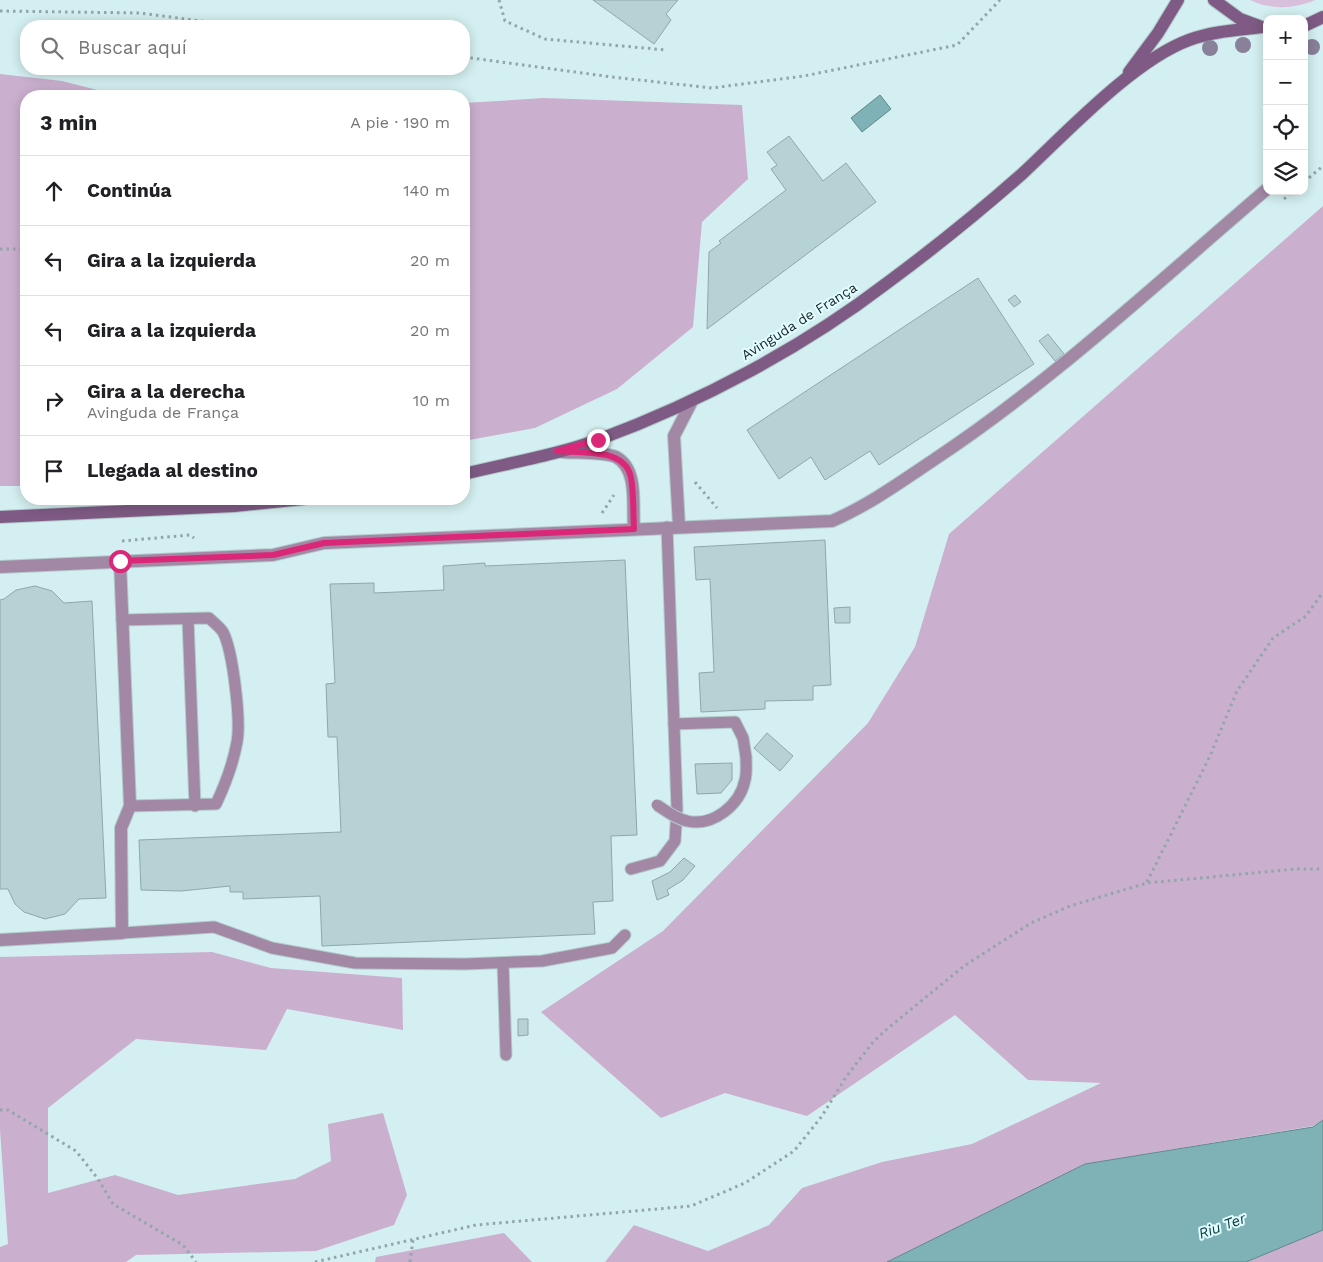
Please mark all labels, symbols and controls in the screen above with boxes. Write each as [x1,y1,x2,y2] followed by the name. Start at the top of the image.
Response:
[1263,15,1308,195] map controls
[1263,15,1308,60] button: +
[20,20,470,75] search box
[38,34,66,62] icon: search
[78,36,187,59] text: Buscar aquí
[1263,60,1308,105] button: −
[1263,105,1308,150] button: locate
[40,110,97,135] text: 3 min
[350,113,450,132] text: A pie · 190 m
[1263,150,1308,195] button: layers
[40,177,68,205] icon: ahead
[87,179,171,202] text: Continúa
[403,181,450,200] text: 140 m
[40,247,68,275] icon: left
[87,249,256,272] text: Gira a la izquierda
[410,251,450,270] text: 20 m
[738,279,860,363] street label: Avinguda de França
[40,317,68,345] icon: left
[87,319,256,342] text: Gira a la izquierda
[410,321,450,340] text: 20 m
[87,380,245,403] text: Gira a la derecha
[40,387,68,415] icon: right
[413,391,450,410] text: 10 m
[87,403,239,422] text: Avinguda de França
[587,429,610,452] route end
[40,457,68,485] icon: arrive
[87,459,258,482] text: Llegada al destino
[109,550,132,573] route start
[1196,1209,1249,1243] water label: Riu Ter

